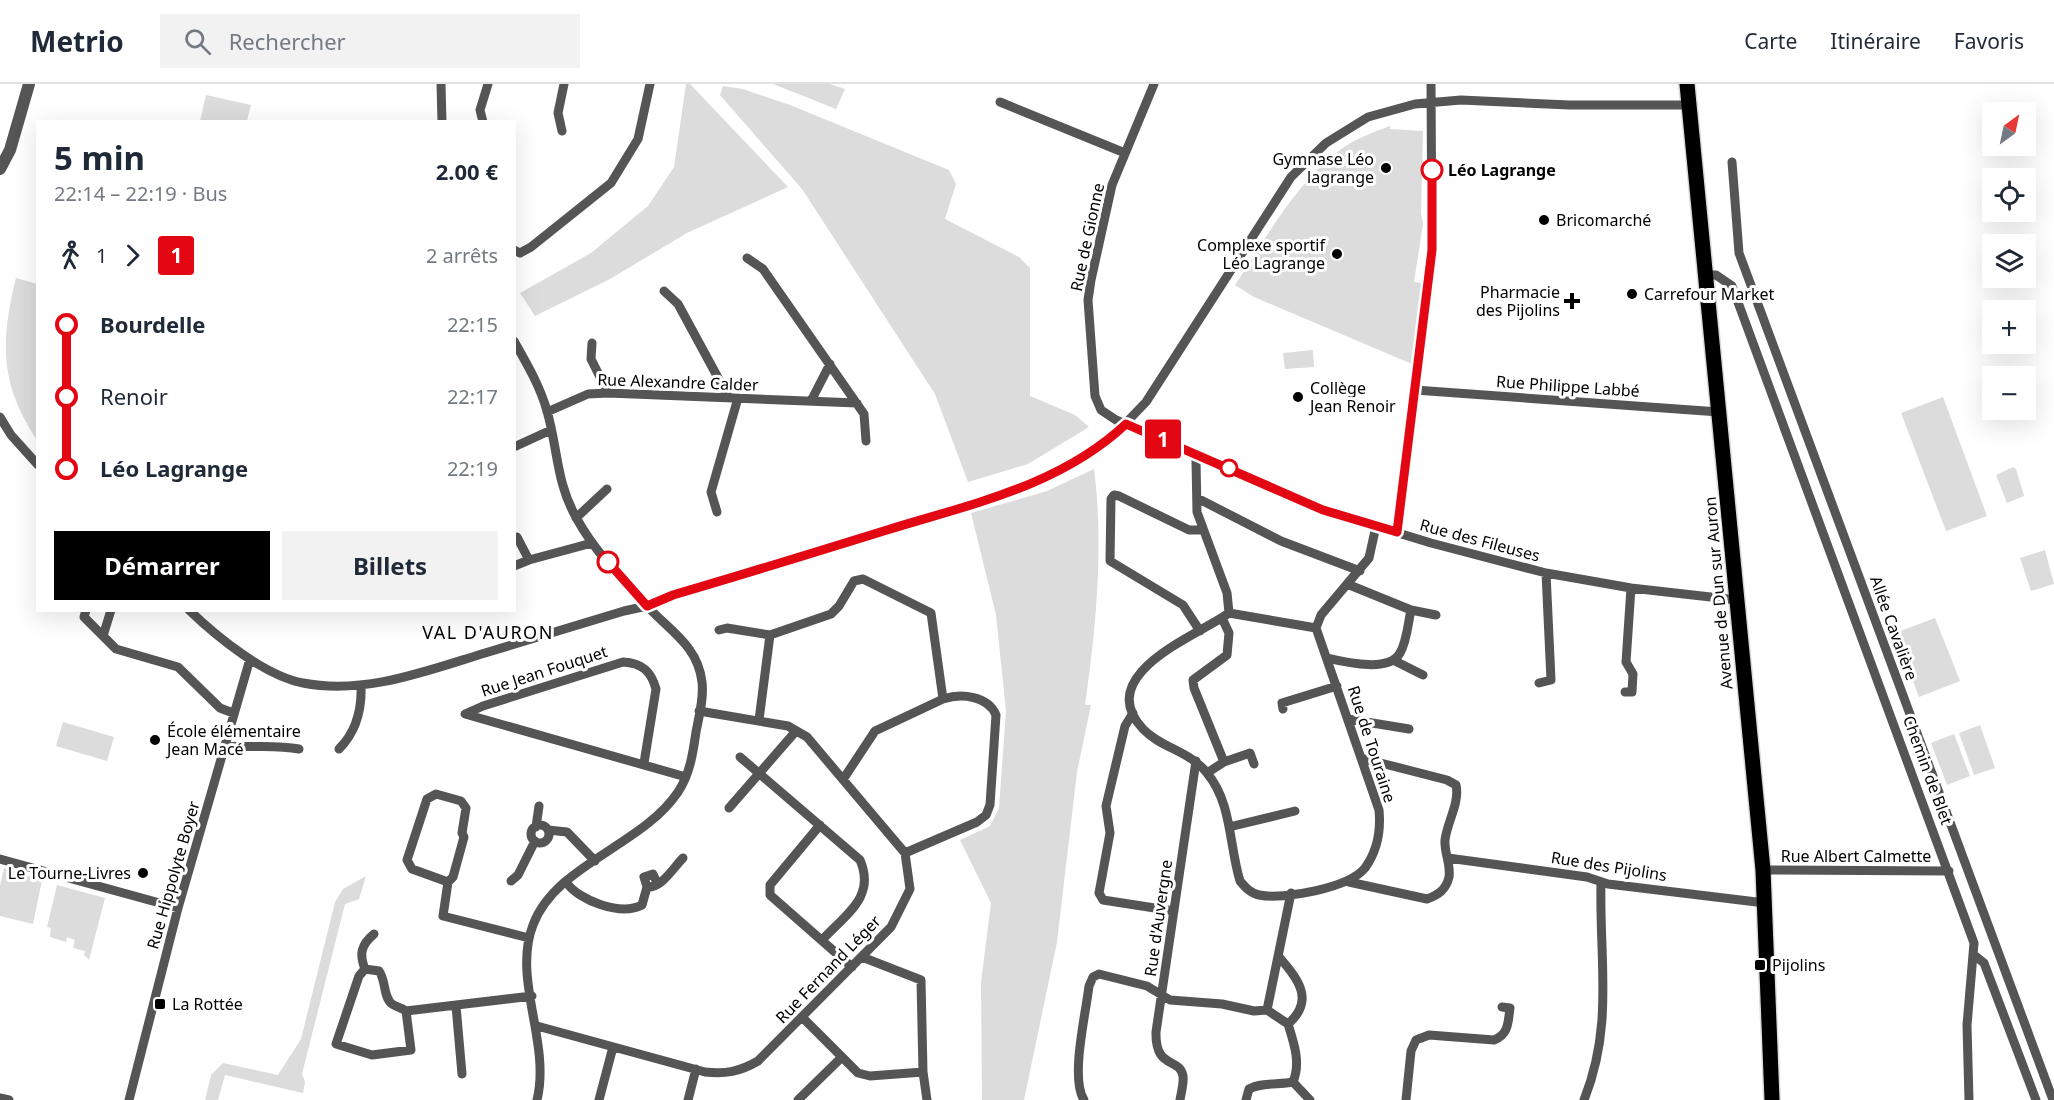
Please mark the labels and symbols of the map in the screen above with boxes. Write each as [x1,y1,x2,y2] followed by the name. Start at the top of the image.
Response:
[1982,102,2036,156] north arrow
[1272,148,1374,188] place label: Gymnase Léo lagrange
[1421,159,1443,181] marker: Léo Lagrange
[1448,159,1556,181] place label: Léo Lagrange
[1379,161,1393,175] marker: Gymnase Léo lagrange
[1065,181,1109,293] street label: Rue de Gionne
[1556,209,1651,231] place label: Bricomarché
[1537,213,1551,227] marker: Bricomarché
[1197,234,1326,274] place label: Complexe sportif Léo Lagrange
[1330,247,1344,261] marker: Complexe sportif Léo Lagrange
[1476,281,1560,321] place label: Pharmacie des Pijolins
[1644,283,1775,305] place label: Carrefour Market
[1625,287,1639,301] marker: Carrefour Market
[1565,294,1579,308] marker: Pharmacie des Pijolins
[597,368,759,396] street label: Rue Alexandre Calder
[1495,370,1641,402] street label: Rue Philippe Labbé
[1308,377,1396,417] place label: Collège Jean Renoir
[1291,390,1305,404] marker: Collège Jean Renoir
[1144,420,1182,458] line badge: 1
[1220,459,1238,477] unlabelled marker
[1699,496,1737,690] street label: Avenue de Dun sur Auron
[1417,513,1543,567] street label: Rue des Fileuses
[597,551,619,573] unlabelled marker
[1865,573,1923,683] street label: Allée Cavalière
[422,620,554,644] district label: VAL D'AURON
[478,640,610,702] street label: Rue Jean Fouquet
[1343,683,1401,805] street label: Rue de Touraine
[1898,712,1958,828] street label: Chemin de Blet
[165,720,301,760] place label: École élémentaire Jean Macé
[148,733,162,747] marker: École élémentaire Jean Macé
[141,798,205,952] street label: Rue Hippolyte Boyer
[1781,845,1931,867] street label: Rue Albert Calmette
[1549,846,1669,886] street label: Rue des Pijolins
[1139,858,1177,978] street label: Rue d'Auvergne
[8,862,131,884] place label: Le Tourne-Livres
[136,866,150,880] marker: Le Tourne-Livres
[771,910,886,1028] street label: Rue Fernand Léger
[1772,954,1825,976] place label: Pijolins
[1753,958,1767,972] marker: Pijolins
[172,993,243,1015] place label: La Rottée
[153,997,167,1011] marker: La Rottée

